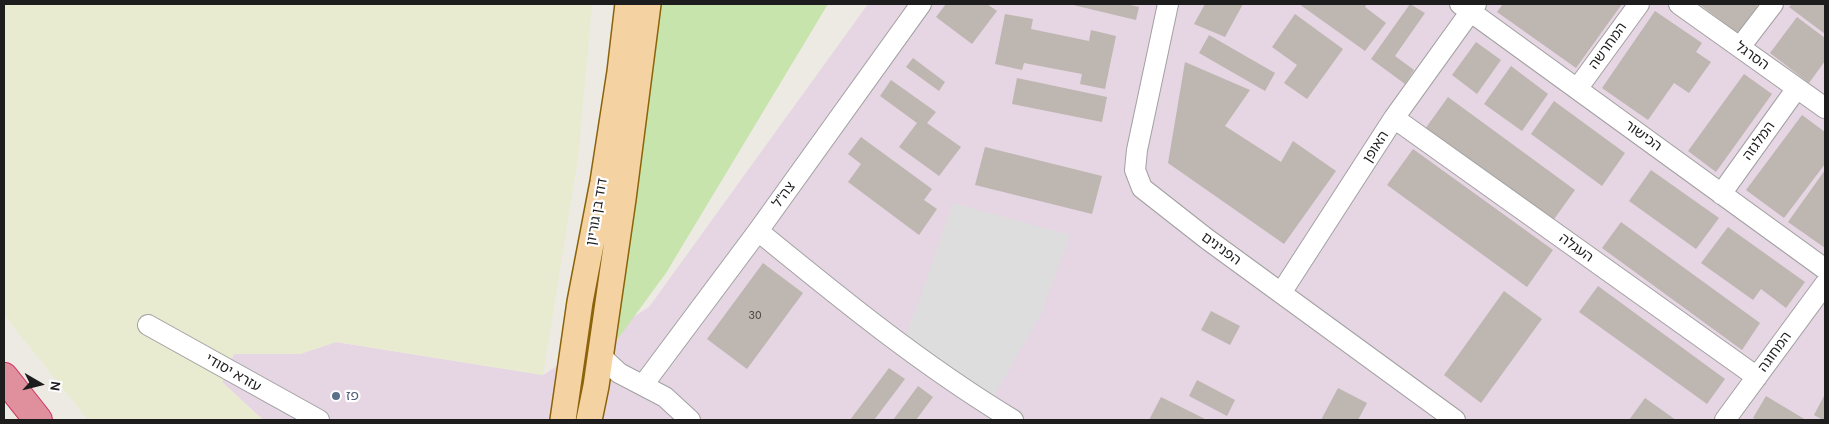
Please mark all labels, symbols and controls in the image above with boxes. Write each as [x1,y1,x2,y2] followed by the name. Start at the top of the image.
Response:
[1585,19,1631,73] street label: המחרשה
[1732,38,1772,74] street label: הסרגל
[1621,117,1665,155] street label: הכישור
[1739,118,1779,164] street label: המלגזה
[1360,128,1392,166] street label: האופן
[583,177,611,247] street label: דוד בן גוריון
[769,179,799,211] street label: צה"ל
[1198,229,1244,269] street label: הפנינים
[1556,230,1596,266] street label: העגלה
[748,309,762,323] house number: 30
[1755,329,1795,375] street label: המחוגה
[202,350,264,396] street label: עזרא יסודי
[15,359,65,409] north arrow
[46,380,64,392] text: N
[346,388,359,404] place label: פז
[330,390,342,402] marker: פז

